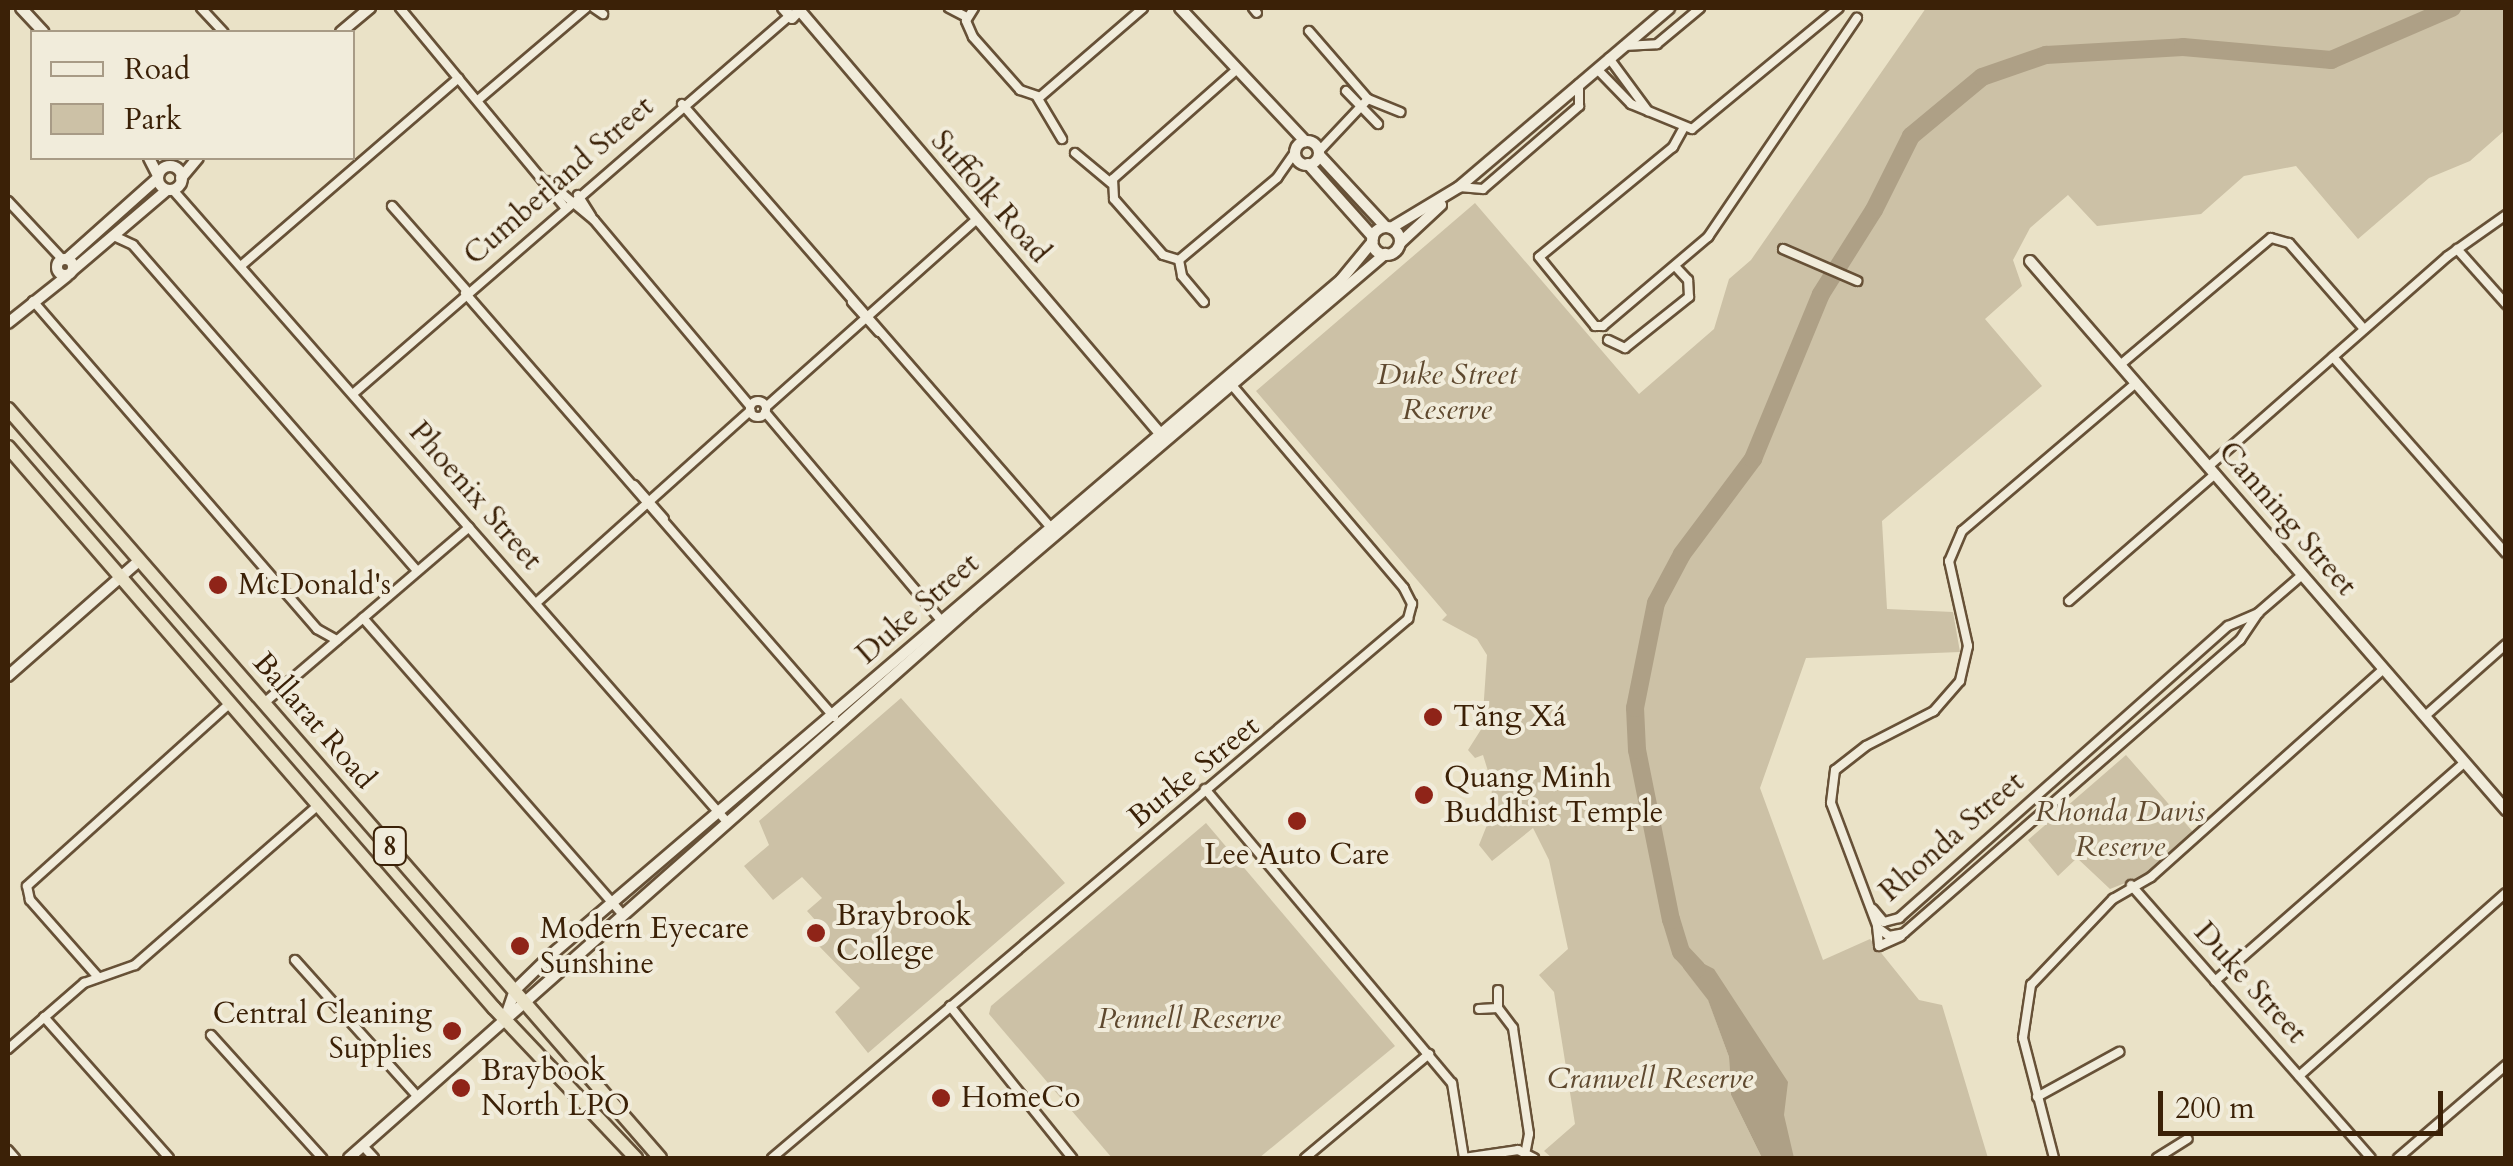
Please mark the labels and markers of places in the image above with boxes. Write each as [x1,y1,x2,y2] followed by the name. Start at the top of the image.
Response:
[238,567,391,603] place label: McDonald's
[207,574,229,596] marker: McDonald's
[1453,699,1566,735] place label: Tăng Xá
[1422,706,1444,728] marker: Tăng Xá
[1444,760,1663,830] place label: Quang Minh Buddhist Temple
[1413,784,1435,806] marker: Quang Minh Buddhist Temple
[1286,810,1308,832] marker: Lee Auto Care
[1204,837,1390,873] place label: Lee Auto Care
[836,898,972,968] place label: Braybrook College
[540,911,749,982] place label: Modern Eyecare Sunshine
[805,922,827,944] marker: Braybrook College
[509,935,531,957] marker: Modern Eyecare Sunshine
[213,996,432,1066] place label: Central Cleaning Supplies
[441,1020,463,1042] marker: Central Cleaning Supplies
[481,1053,630,1124] place label: Braybook North LPO
[450,1077,472,1099] marker: Braybook North LPO
[961,1080,1080,1116] place label: HomeCo
[930,1087,952,1109] marker: HomeCo

